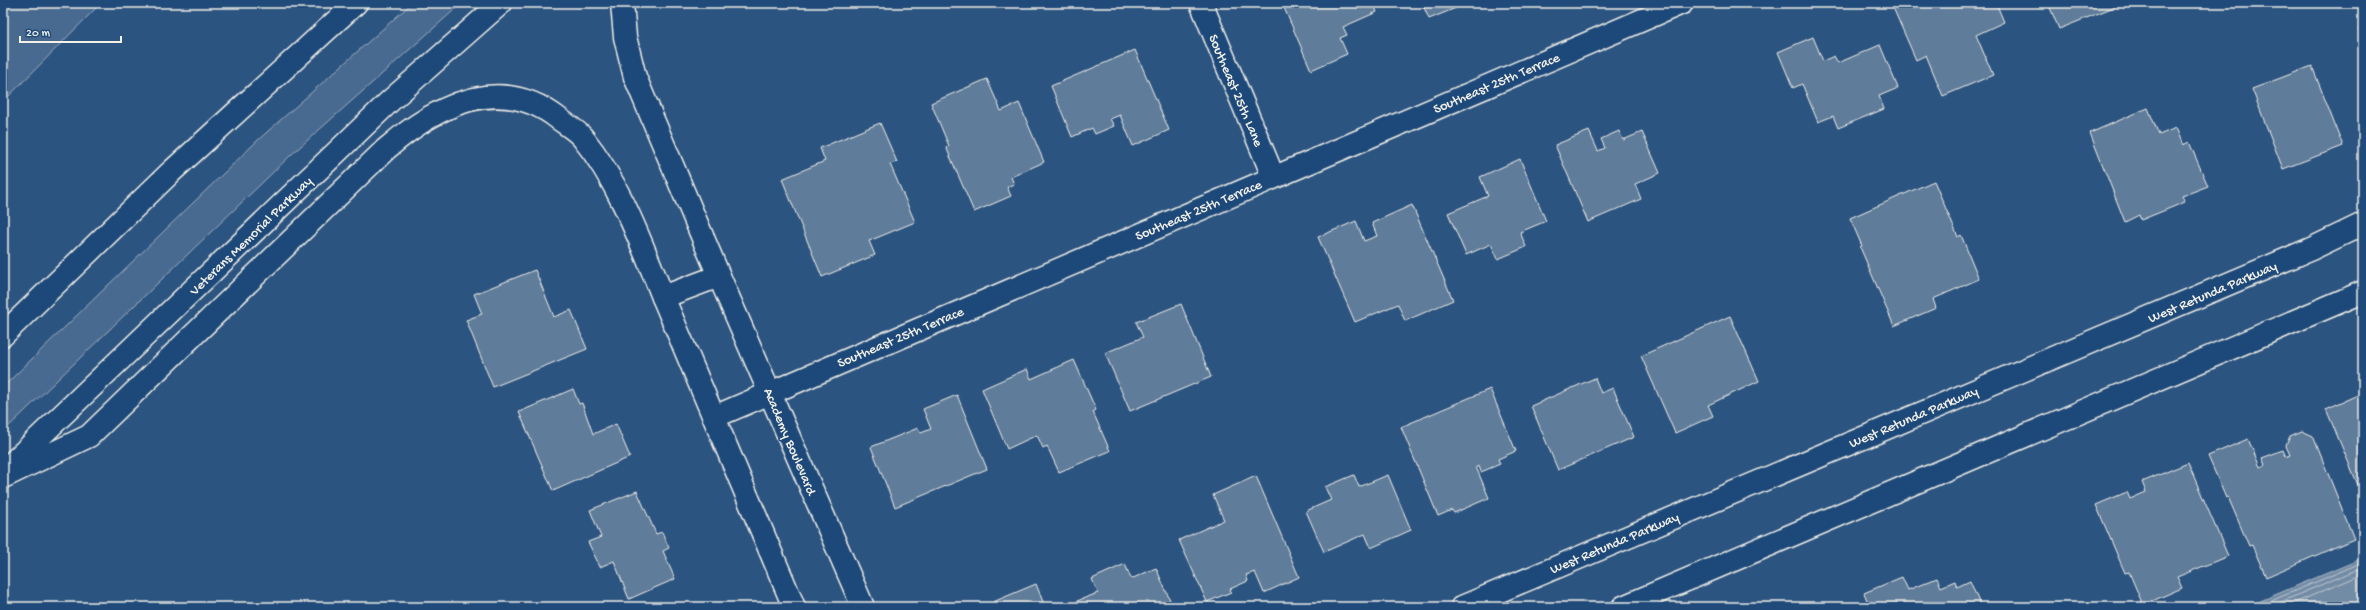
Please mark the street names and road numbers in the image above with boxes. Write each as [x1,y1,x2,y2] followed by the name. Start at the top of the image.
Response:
[1203,32,1266,150] street label: Southeast 25th Lane
[1431,50,1564,119] street label: Southeast 25th Terrace
[186,174,317,301] street label: Veterans Memorial Parkway
[1133,177,1266,246] street label: Southeast 25th Terrace
[2146,258,2280,328] street label: West Retunda Parkway
[835,304,968,373] street label: Southeast 25th Terrace
[1847,383,1981,453] street label: West Retunda Parkway
[758,386,820,500] street label: Academy Boulevard
[1548,509,1682,579] street label: West Retunda Parkway

